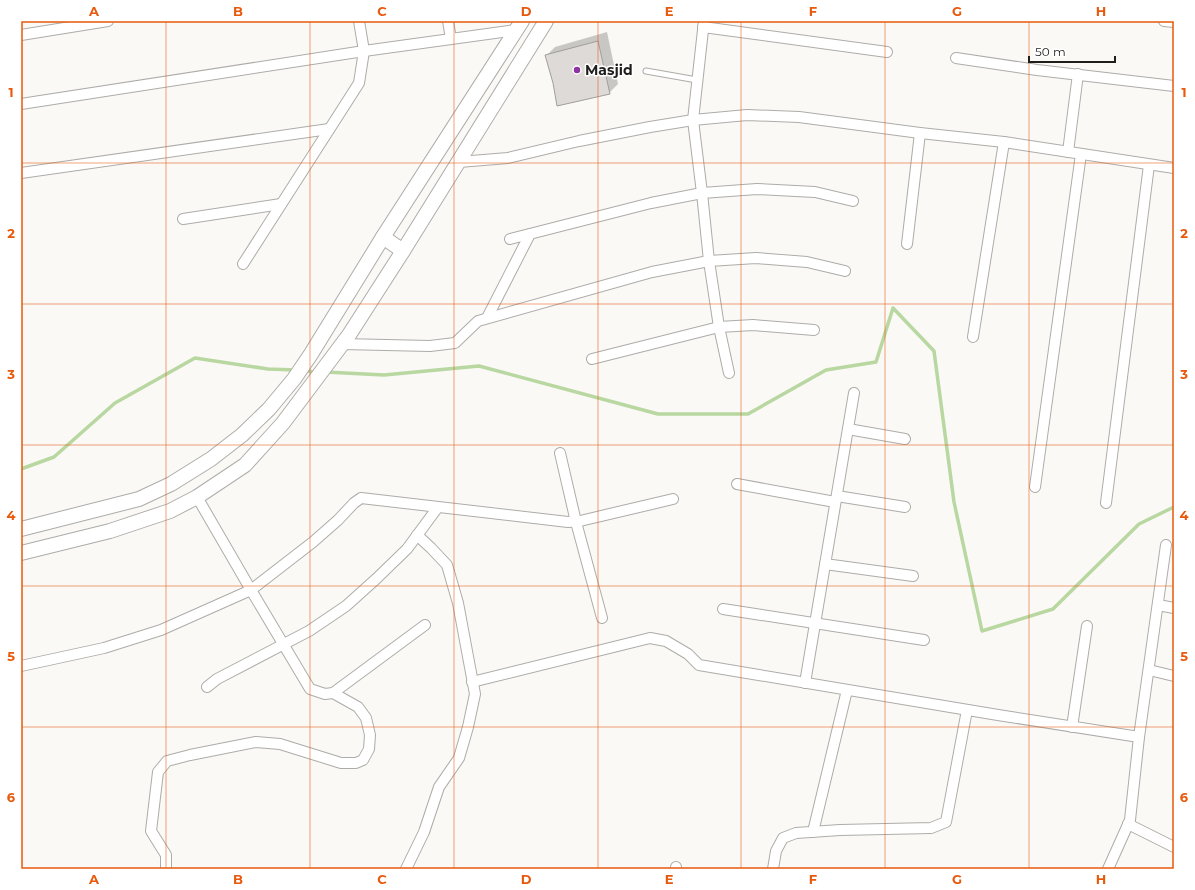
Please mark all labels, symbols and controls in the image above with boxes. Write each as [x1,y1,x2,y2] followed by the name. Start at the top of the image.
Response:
[88,3,100,19] text: A
[233,3,243,19] text: B
[377,3,387,19] text: C
[521,3,532,19] text: D
[665,3,674,19] text: E
[809,3,817,19] text: F
[952,3,962,19] text: G
[1096,3,1106,19] text: H
[1029,38,1115,64] scale bar
[1035,44,1066,59] text: 50 m
[585,61,633,79] place label: Masjid
[572,65,582,75] marker: Masjid
[8,84,14,100] text: 1
[1181,84,1187,100] text: 1
[7,225,15,241] text: 2
[1180,225,1188,241] text: 2
[6,366,15,382] text: 3
[1179,366,1188,382] text: 3
[7,507,16,523] text: 4
[1180,507,1189,523] text: 4
[7,648,15,664] text: 5
[1180,648,1188,664] text: 5
[7,789,16,805] text: 6
[1180,789,1189,805] text: 6
[88,871,100,887] text: A
[233,871,243,887] text: B
[377,871,387,887] text: C
[521,871,532,887] text: D
[665,871,674,887] text: E
[809,871,817,887] text: F
[952,871,962,887] text: G
[1096,871,1106,887] text: H

